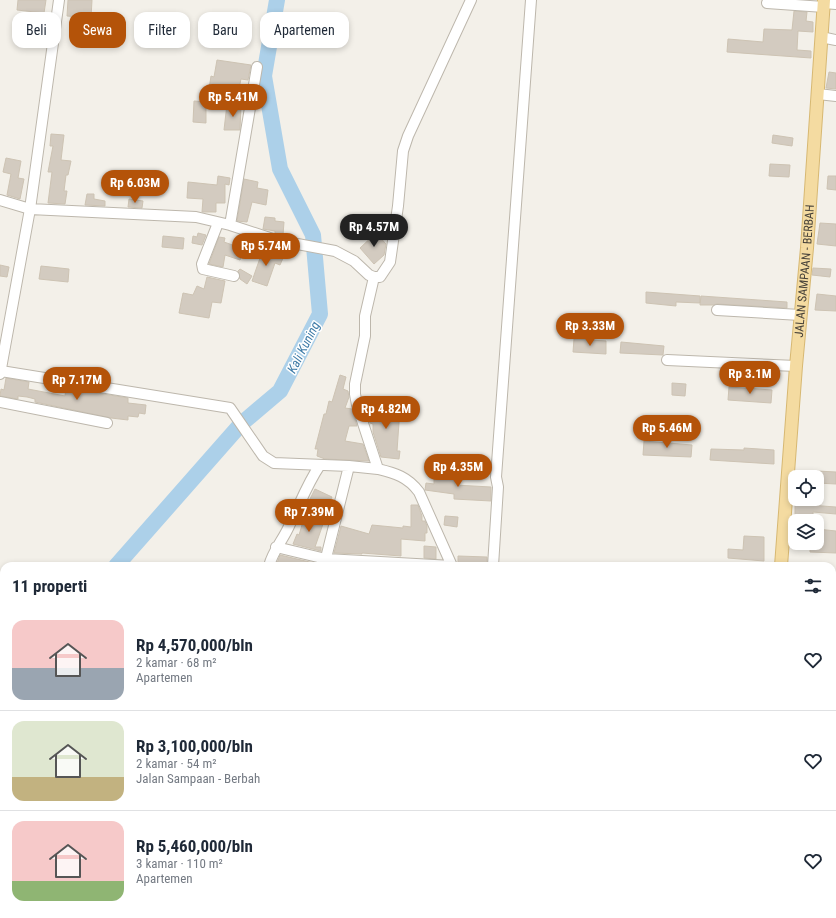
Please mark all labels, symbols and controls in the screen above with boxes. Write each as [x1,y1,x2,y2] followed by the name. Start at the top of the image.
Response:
[12,12,61,48] chip: Beli
[69,12,126,48] chip: Sewa
[134,12,190,48] chip: Filter
[198,12,252,48] chip: Baru
[260,12,349,48] chip: Apartemen
[192,84,274,118] pin: Rp 5.41M
[208,89,258,104] text: Rp 5.41M
[94,170,176,204] pin: Rp 6.03M
[110,175,160,190] text: Rp 6.03M
[792,204,817,338] street label: JALAN SAMPAAN - BERBAH
[333,214,415,248] pin: Rp 4.57M
[349,219,399,234] text: Rp 4.57M
[225,233,307,267] pin: Rp 5.74M
[241,238,291,253] text: Rp 5.74M
[549,313,631,347] pin: Rp 3.33M
[565,318,615,333] text: Rp 3.33M
[284,319,323,376] water label: Kali Kuning
[713,361,787,395] pin: Rp 3.1M
[728,366,772,381] text: Rp 3.1M
[36,367,118,401] pin: Rp 7.17M
[52,372,102,387] text: Rp 7.17M
[345,396,427,430] pin: Rp 4.82M
[361,401,411,416] text: Rp 4.82M
[626,415,708,449] pin: Rp 5.46M
[642,420,692,435] text: Rp 5.46M
[417,454,499,488] pin: Rp 4.35M
[433,459,483,474] text: Rp 4.35M
[788,470,824,550] map controls
[788,470,824,506] button: locate
[268,499,350,533] pin: Rp 7.39M
[284,504,334,519] text: Rp 7.39M
[788,514,824,550] button: layers
[802,575,824,597] icon: filters
[12,576,87,596] text: 11 properti
[136,635,253,655] text: Rp 4,570,000/bln
[44,636,92,684] icon: home
[802,649,824,671] icon: heart
[136,655,217,670] text: 2 kamar · 68 m²
[136,670,193,685] text: Apartemen
[136,736,253,756] text: Rp 3,100,000/bln
[44,737,92,785] icon: home
[802,750,824,772] icon: heart
[136,756,217,771] text: 2 kamar · 54 m²
[136,771,260,786] text: Jalan Sampaan - Berbah
[136,836,253,856] text: Rp 5,460,000/bln
[44,837,92,885] icon: home
[802,850,824,872] icon: heart
[136,856,223,871] text: 3 kamar · 110 m²
[136,871,193,886] text: Apartemen

